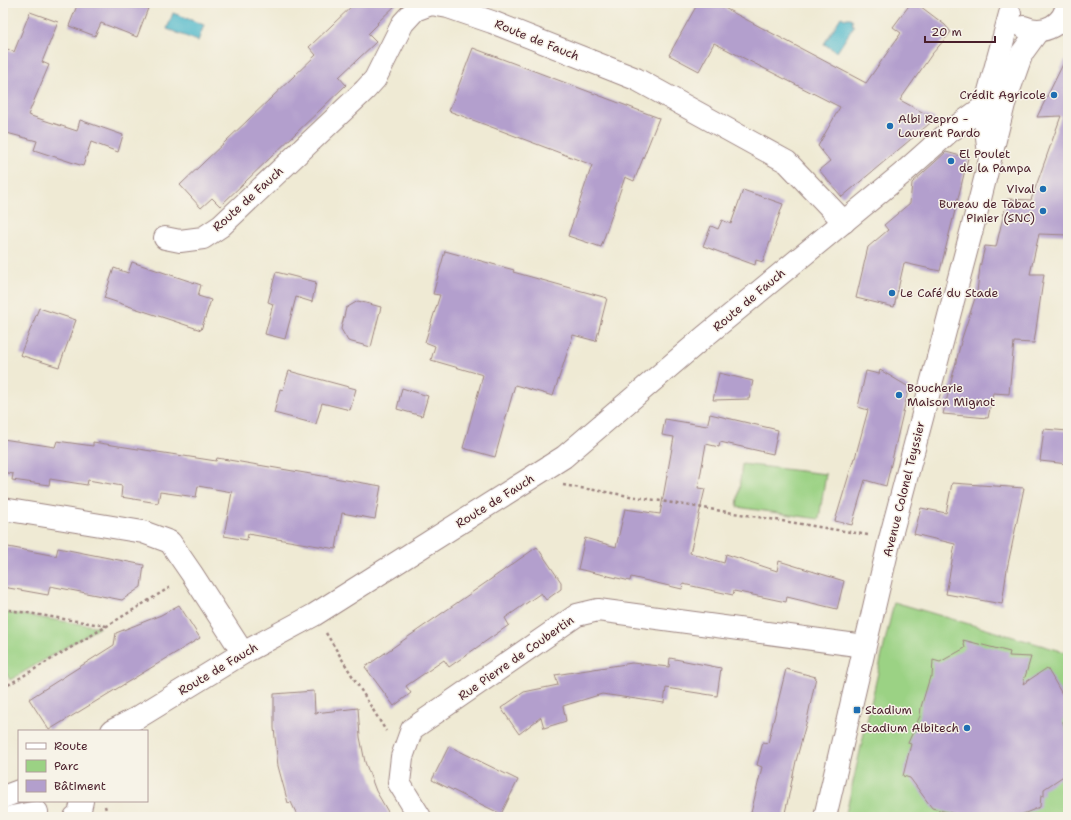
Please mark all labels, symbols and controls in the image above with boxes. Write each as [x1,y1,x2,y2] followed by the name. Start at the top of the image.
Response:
[492,16,582,64] street label: Route de Fauch
[925,18,995,44] scale bar
[931,24,962,40] text: 20 m
[960,87,1046,103] place label: Crédit Agricole
[1049,90,1059,100] marker: Crédit Agricole
[898,111,980,141] place label: Albi Repro - Laurent Pardo
[885,121,895,131] marker: Albi Repro - Laurent Pardo
[959,146,1031,176] place label: El Poulet de la Pampa
[946,156,956,166] marker: El Poulet de la Pampa
[209,163,287,235] street label: Route de Fauch
[1006,181,1035,197] place label: Vival
[1038,184,1048,194] marker: Vival
[939,196,1035,226] place label: Bureau de Tabac Pinier (SNC)
[1038,206,1048,216] marker: Bureau de Tabac Pinier (SNC)
[709,265,789,335] street label: Route de Fauch
[900,285,998,301] place label: Le Café du Stade
[887,288,897,298] marker: Le Café du Stade
[907,380,995,410] place label: Boucherie Maison Mignot
[894,390,904,400] marker: Boucherie Maison Mignot
[879,419,929,558] street label: Avenue Colonel Teyssier
[453,470,537,532] street label: Route de Fauch
[455,612,577,704] street label: Rue Pierre de Coubertin
[175,639,261,699] street label: Route de Fauch
[865,702,912,718] place label: Stadium
[852,705,862,715] marker: Stadium
[860,720,959,736] place label: Stadium Albitech
[962,723,972,733] marker: Stadium Albitech
[18,730,148,802] legend
[54,738,88,754] text: Route
[54,758,79,774] text: Parc
[54,778,106,794] text: Bâtiment

